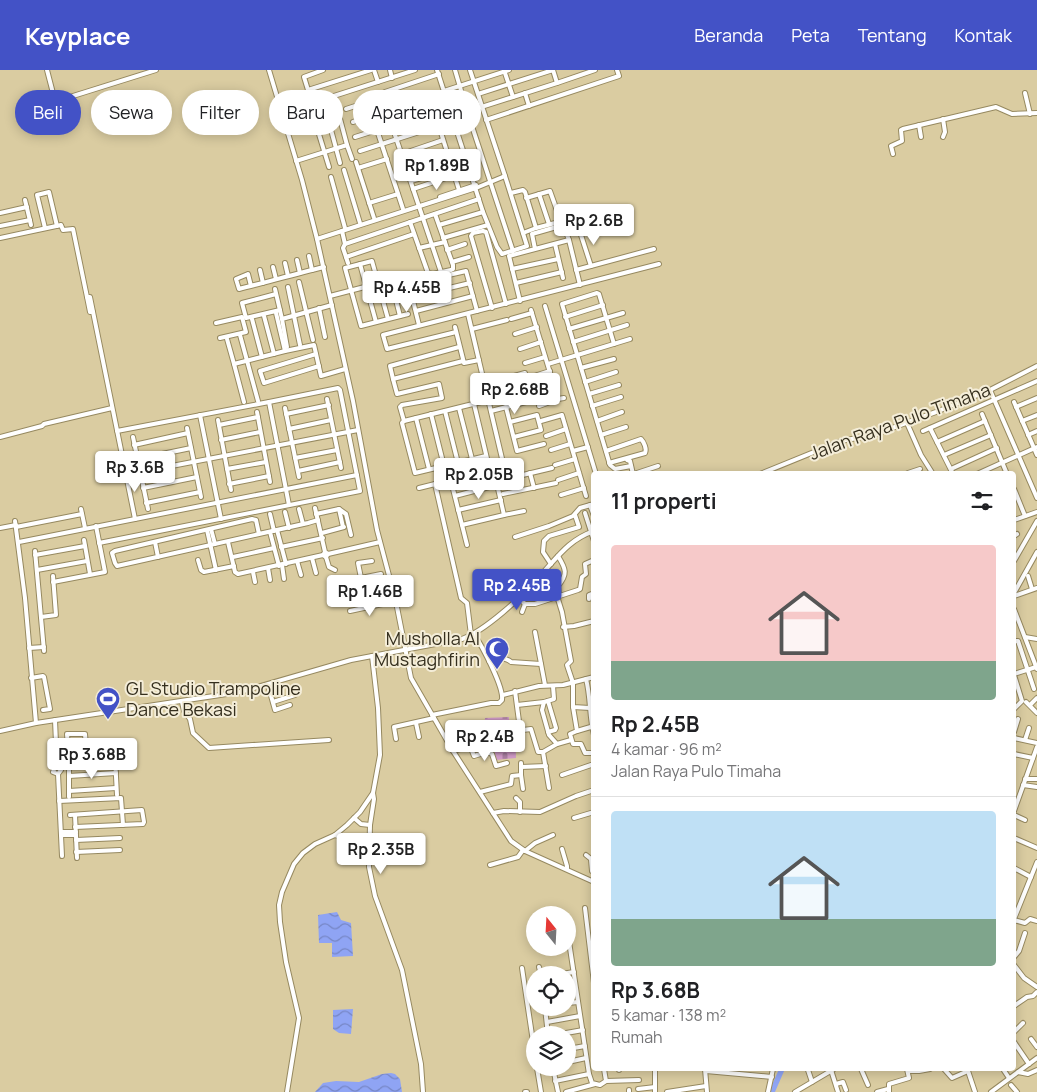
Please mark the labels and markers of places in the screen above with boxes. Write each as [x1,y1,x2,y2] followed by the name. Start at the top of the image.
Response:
[385,148,489,191] pin: Rp 1.89B
[548,204,640,246] pin: Rp 2.6B
[355,270,459,313] pin: Rp 4.45B
[463,372,567,415] pin: Rp 2.68B
[89,450,181,493] pin: Rp 3.6B
[427,458,531,500] pin: Rp 2.05B
[465,568,569,611] pin: Rp 2.45B
[318,574,422,617] pin: Rp 1.46B
[374,626,480,671] place label: Musholla Al Mustaghfirin
[484,636,510,670] mosque icon: Musholla Al Mustaghfirin
[126,676,301,721] place label: GL Studio Trampoline Dance Bekasi
[95,686,121,720] sports icon: GL Studio Trampoline Dance Bekasi
[439,720,531,762] pin: Rp 2.4B
[40,738,144,780] pin: Rp 3.68B
[329,832,433,875] pin: Rp 2.35B

